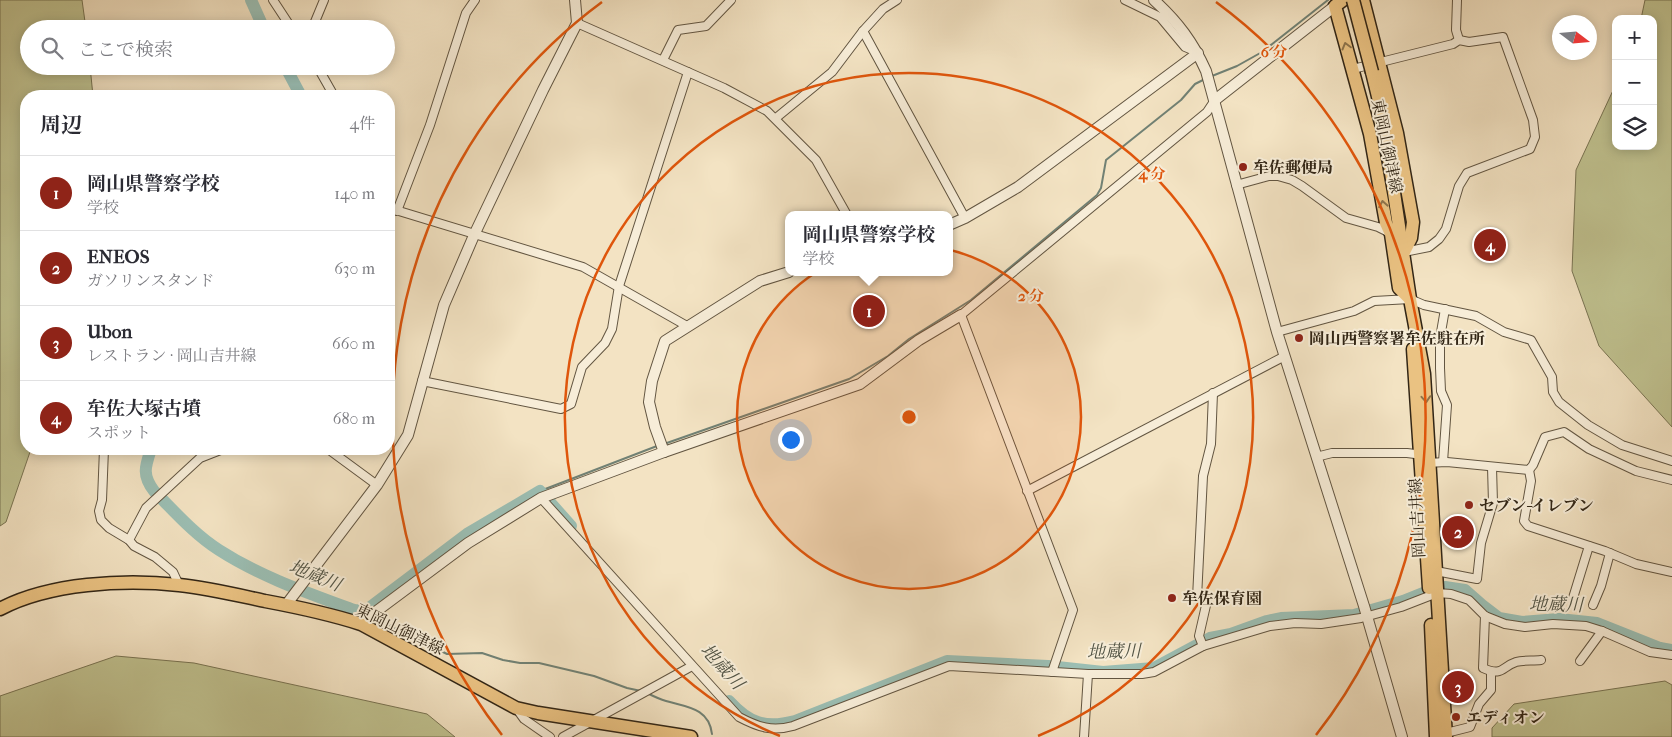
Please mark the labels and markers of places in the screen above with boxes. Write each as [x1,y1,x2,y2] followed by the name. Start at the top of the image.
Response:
[1253,158,1333,177] place label: 牟佐郵便局
[1237,161,1249,173] marker: 牟佐郵便局
[1474,226,1506,264] pin: 4
[853,292,885,330] pin: 1
[1309,329,1485,348] place label: 岡山西警察署牟佐駐在所
[1293,332,1305,344] marker: 岡山西警察署牟佐駐在所
[900,408,918,426] centre of rings
[1479,496,1594,515] place label: セブン-イレブン
[1463,499,1475,511] marker: セブン-イレブン
[1442,513,1474,551] pin: 2
[1182,589,1262,608] place label: 牟佐保育園
[1166,592,1178,604] marker: 牟佐保育園
[1442,668,1474,706] pin: 3
[1466,708,1545,727] place label: エディオン
[1450,711,1462,723] marker: エディオン

